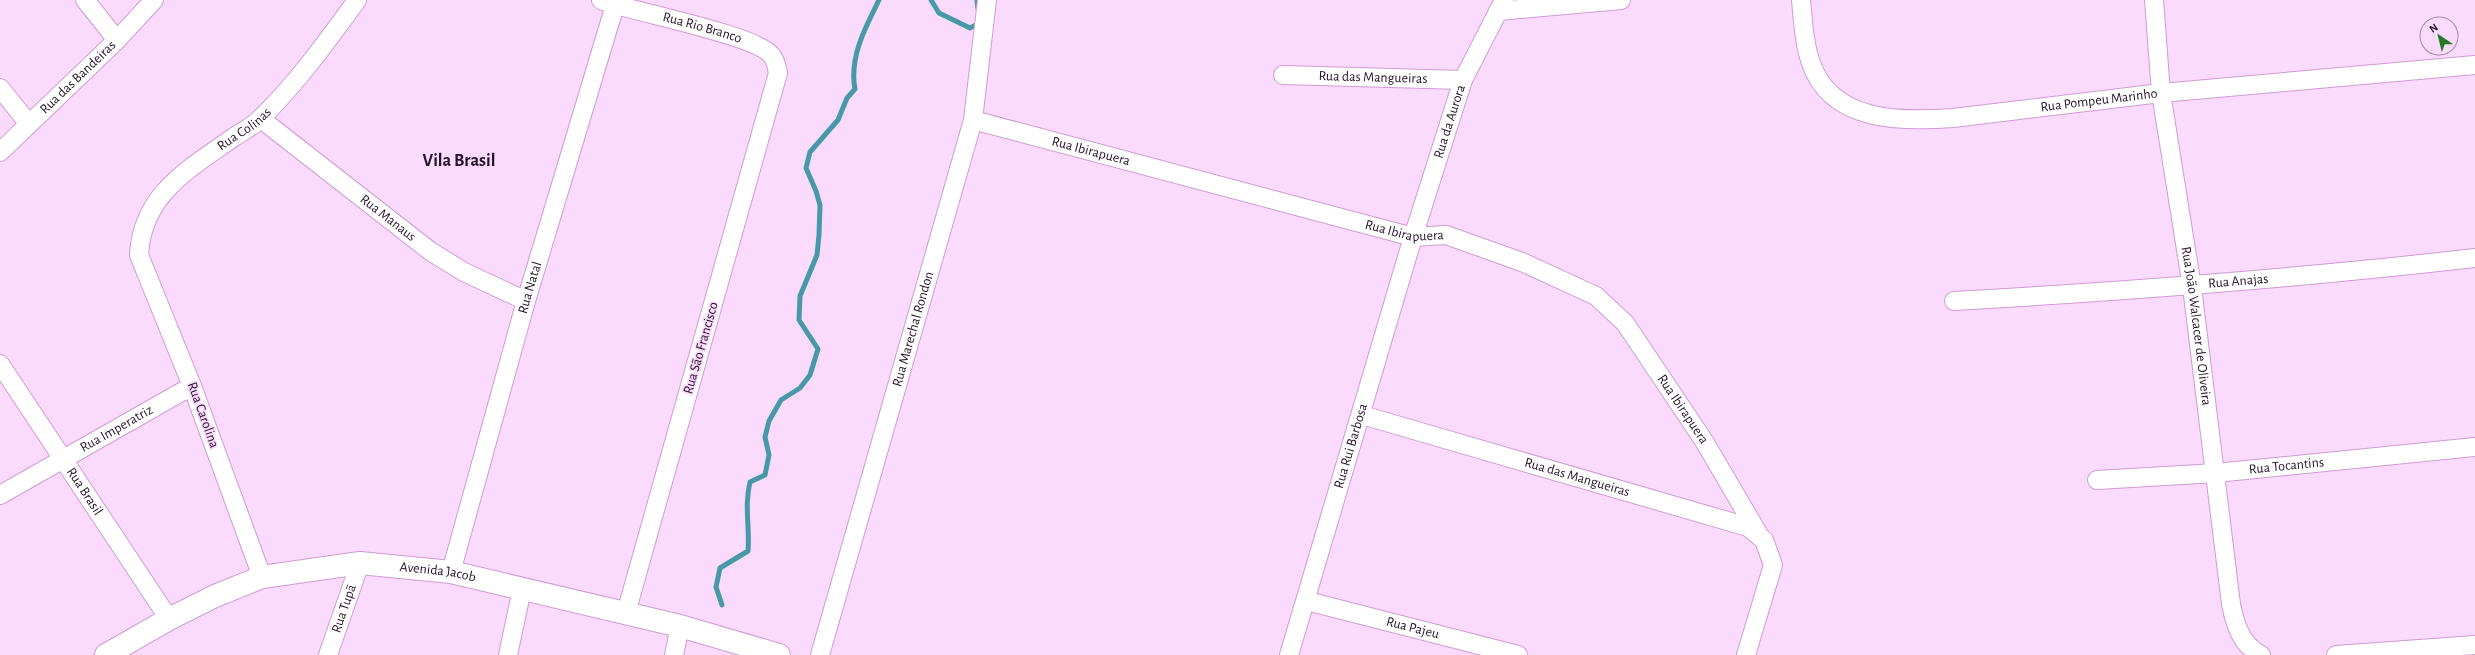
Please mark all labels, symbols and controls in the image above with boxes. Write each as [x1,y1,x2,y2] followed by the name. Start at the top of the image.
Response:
[661,10,744,46] street label: Rua Rio Branco
[2419,16,2459,56] north arrow
[2427,22,2440,35] text: N
[37,38,119,117] street label: Rua das Bandeiras
[1318,69,1428,86] street label: Rua das Mangueiras
[1431,83,1468,160] street label: Rua da Aurora
[2040,86,2158,114] street label: Rua Pompeu Marinho
[215,105,274,153] street label: Rua Colinas
[1050,134,1132,169] street label: Rua Ibirapuera
[423,152,495,170] district label: Vila Brasil
[357,192,418,244] street label: Rua Manaus
[1363,218,1445,244] street label: Rua Ibirapuera
[2179,246,2214,407] street label: Rua João Walcacer de Oliveira
[516,260,544,315] street label: Rua Natal
[890,270,936,388] street label: Rua Marechal Rondon
[2208,272,2269,291] street label: Rua Anajas
[681,300,721,396] street label: Rua São Francisco
[1655,372,1711,447] street label: Rua Ibirapuera
[185,380,222,450] street label: Rua Carolina
[1332,401,1370,490] street label: Rua Rui Barbosa
[78,403,155,455] street label: Rua Imperatriz
[2248,455,2325,477] street label: Rua Tocantins
[1523,456,1631,499] street label: Rua das Mangueiras
[64,465,105,518] street label: Rua Brasil
[399,560,477,585] street label: Avenida Jacob
[329,582,359,635] street label: Rua Tupã
[1385,615,1441,642] street label: Rua Pajeu

